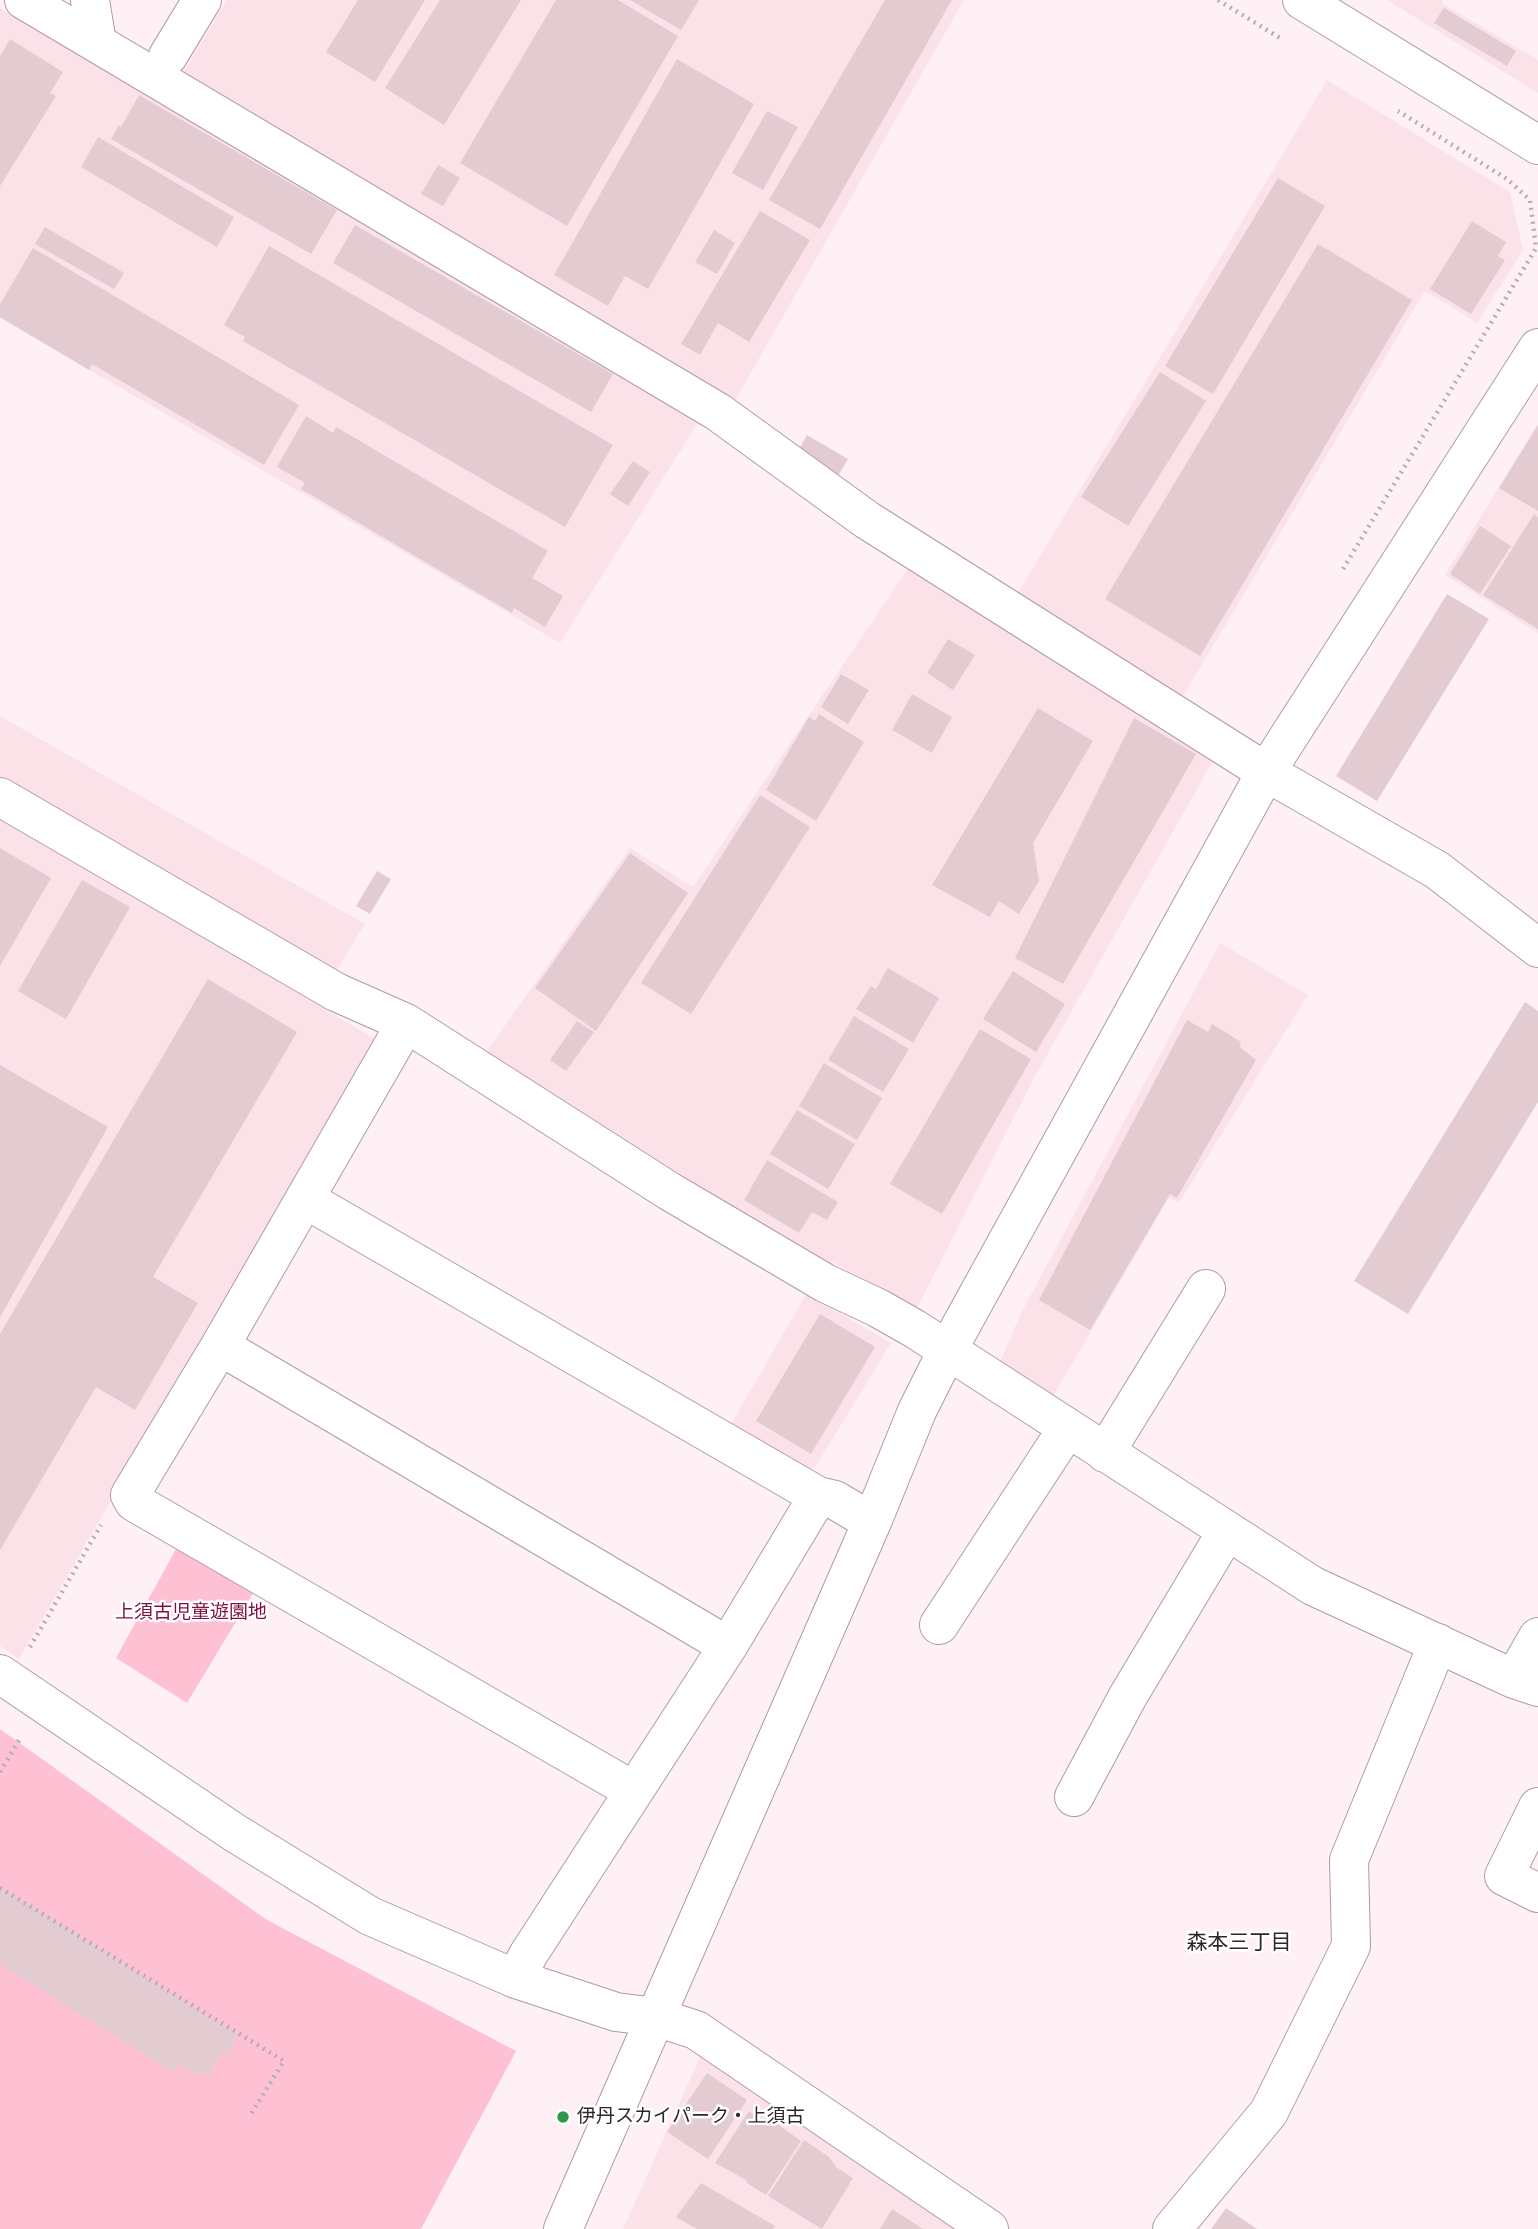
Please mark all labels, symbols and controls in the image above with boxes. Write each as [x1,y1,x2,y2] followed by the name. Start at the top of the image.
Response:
[115,1602,267,1624] park label: 上須古児童遊園地
[1187,1931,1291,1957] district label: 森本三丁目
[577,2106,805,2128] place label: 伊丹スカイパーク・上須古
[555,2109,571,2125] marker: 伊丹スカイパーク・上須古

